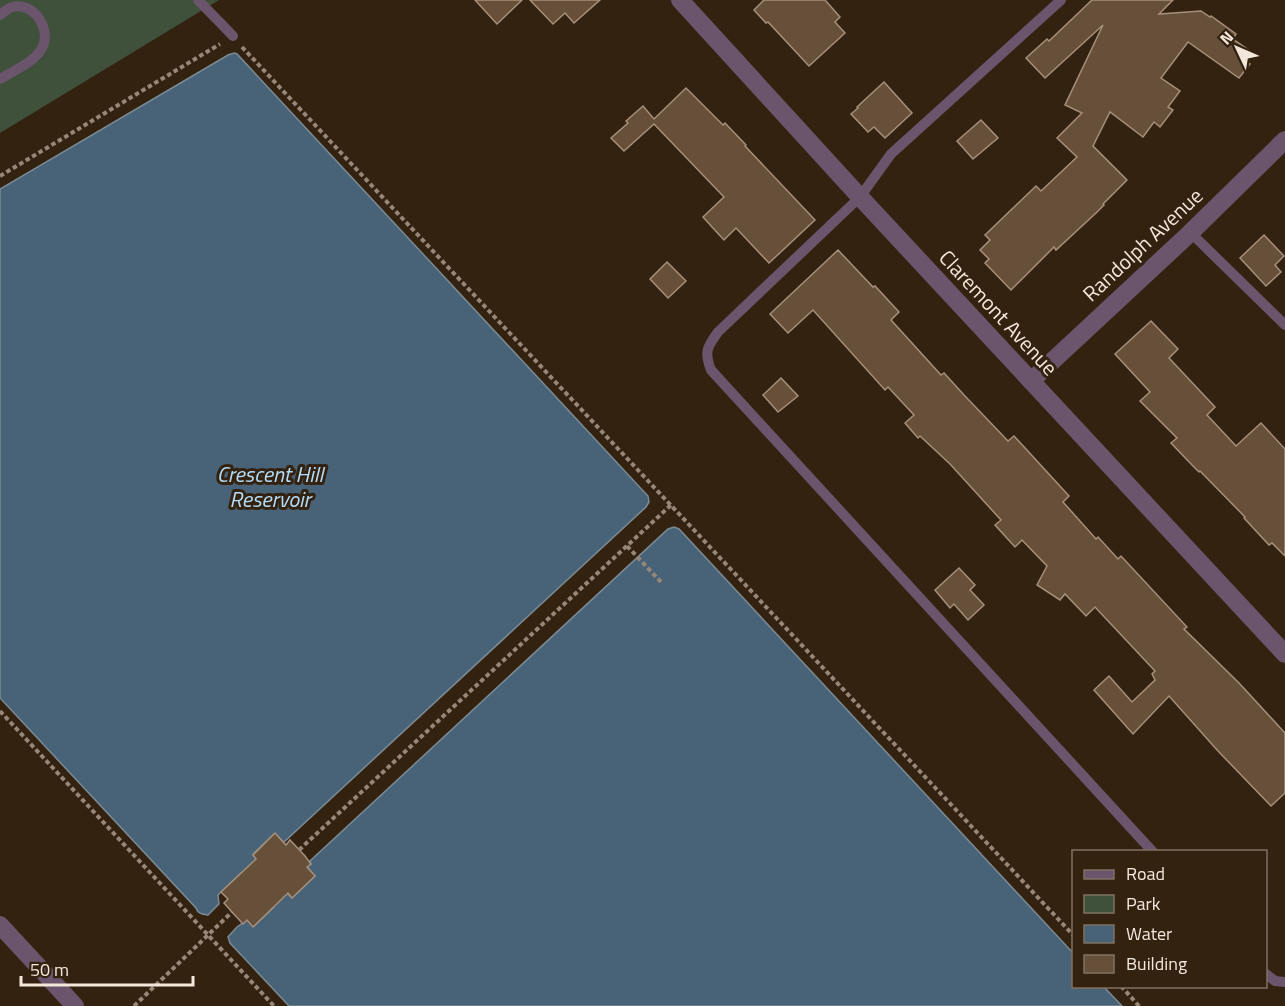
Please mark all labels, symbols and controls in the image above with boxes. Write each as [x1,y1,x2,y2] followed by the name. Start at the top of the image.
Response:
[1207,18,1267,78] north arrow
[1214,25,1239,50] text: N
[1075,180,1210,309] street label: Randolph Avenue
[932,242,1066,382] street label: Claremont Avenue
[217,457,326,516] water label: Crescent Hill Reservoir
[1072,850,1267,988] legend
[1126,860,1165,887] text: Road
[1126,890,1161,917] text: Park
[1126,920,1172,947] text: Water
[21,949,194,987] scale bar
[1126,950,1187,977] text: Building
[30,956,69,983] text: 50 m

